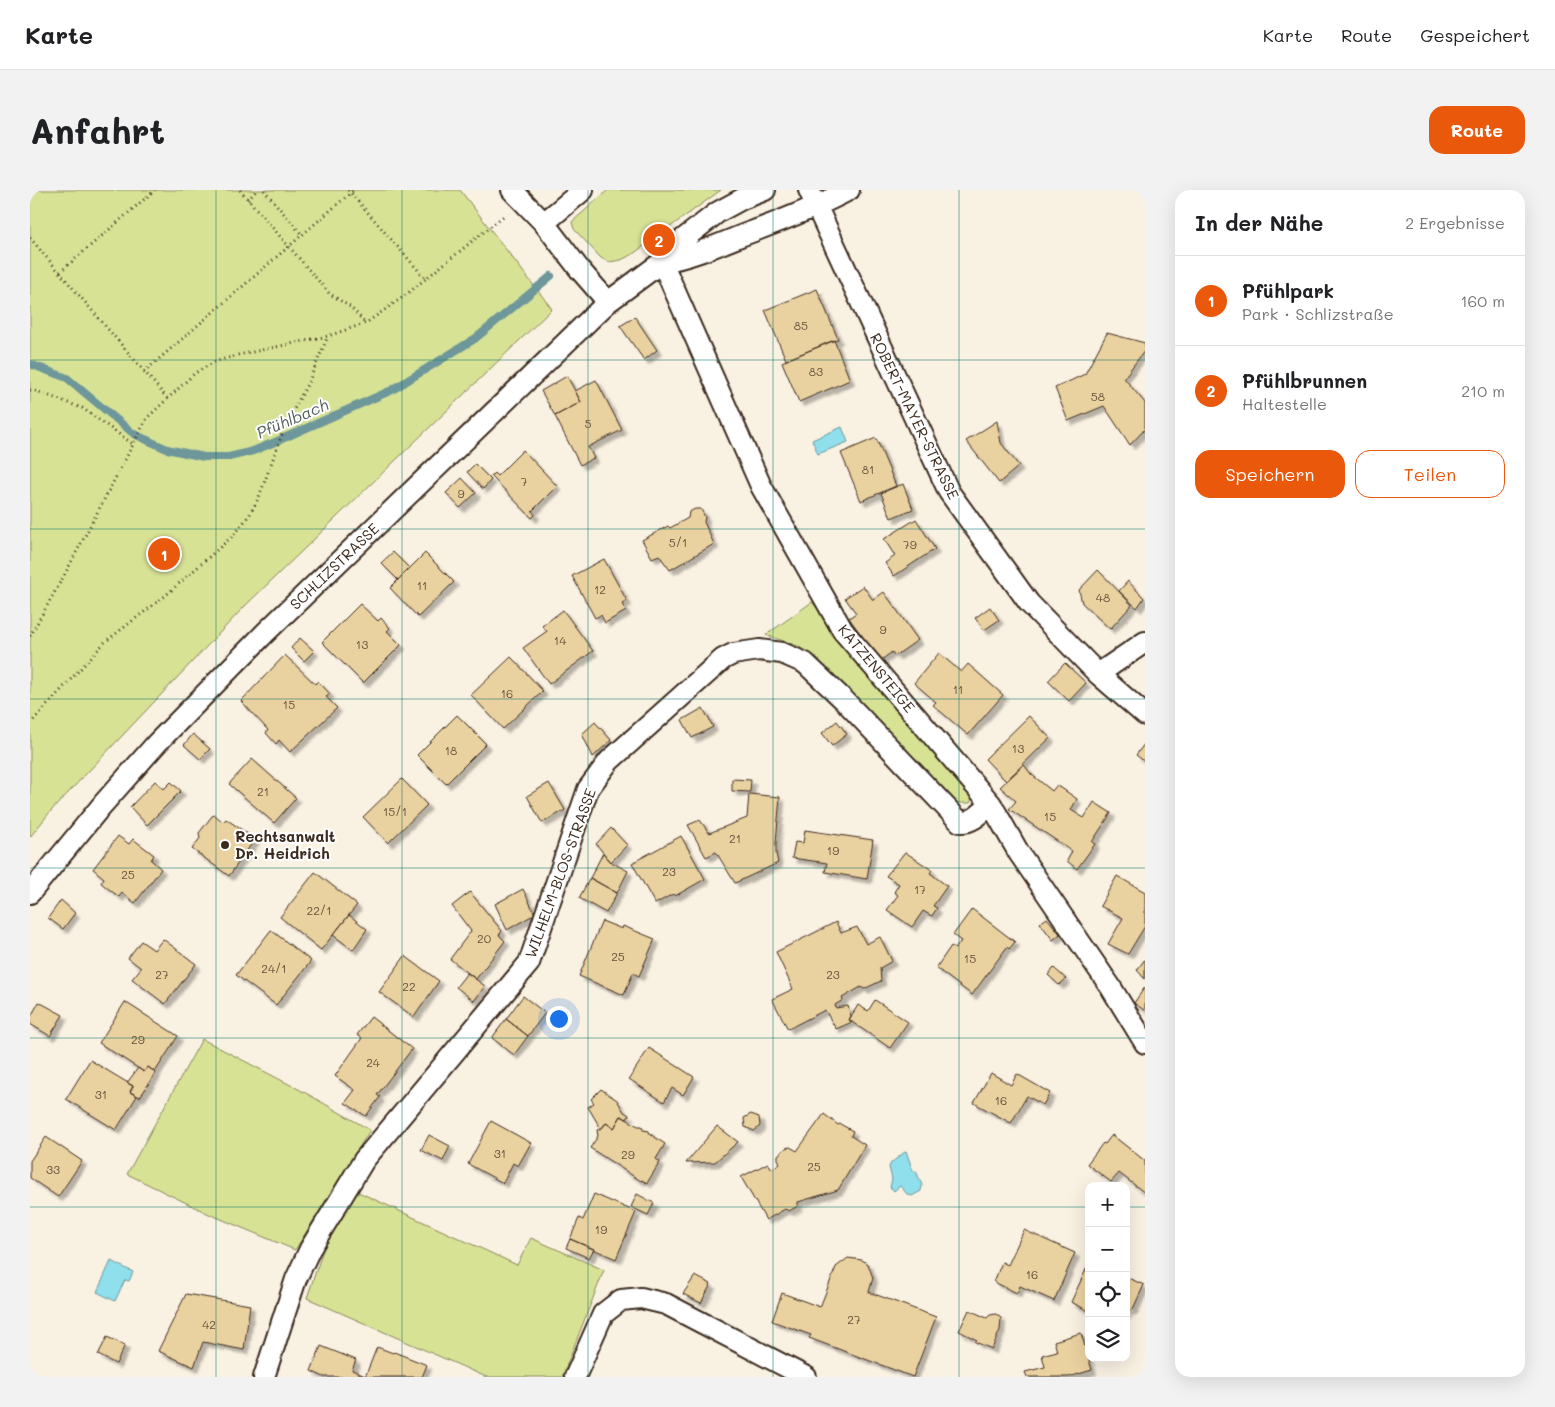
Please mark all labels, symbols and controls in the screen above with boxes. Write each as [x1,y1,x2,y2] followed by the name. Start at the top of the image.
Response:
[25,19,93,50] text: Karte
[1263,23,1313,47] text: Karte
[1341,23,1392,47] text: Route
[1420,23,1530,47] text: Gespeichert
[1429,106,1525,154] button: Route
[30,107,165,153] text: Anfahrt
[1195,209,1323,236] text: In der Nähe
[1405,212,1505,233] text: 2 Ergebnisse
[643,221,675,259] pin: 2
[1242,278,1334,303] text: Pfühlpark
[1207,290,1215,311] text: 1
[1460,290,1505,311] text: 160 m
[1242,303,1394,324] text: Park · Schlizstraße
[794,317,808,333] house number: 85
[866,330,964,503] street label: ROBERT-MAYER-STRASSE
[809,363,823,379] house number: 83
[1242,368,1367,393] text: Pfühlbrunnen
[1207,380,1215,401] text: 2
[1461,380,1505,401] text: 210 m
[1091,388,1105,404] house number: 58
[253,393,331,443] water label: Pfühlbach
[1242,393,1327,414] text: Haltestelle
[585,415,592,431] house number: 5
[1195,450,1345,498] button: Speichern
[1355,450,1505,498] button: Teilen
[862,461,874,477] house number: 81
[521,473,528,489] house number: 7
[457,485,465,501] house number: 9
[285,518,383,614] street label: SCHLIZSTRASSE
[669,534,687,550] house number: 5/1
[148,535,180,573] pin: 1
[903,536,917,552] house number: 79
[417,577,427,593] house number: 11
[594,581,606,597] house number: 12
[1096,589,1110,605] house number: 48
[834,620,920,717] street label: KATZENSTEIGE
[879,621,887,637] house number: 9
[554,632,566,648] house number: 14
[356,636,368,652] house number: 13
[953,681,963,697] house number: 11
[501,685,513,701] house number: 16
[283,696,295,712] house number: 15
[1012,740,1024,756] house number: 13
[445,742,457,758] house number: 18
[257,783,269,799] house number: 21
[520,785,600,961] street label: WILHELM-BLOS-STRASSE
[383,803,407,819] house number: 15/1
[1044,808,1056,824] house number: 15
[235,826,336,863] place label: Rechtsanwalt Dr. Heidrich
[729,830,741,846] house number: 21
[219,839,231,851] marker: Rechtsanwalt Dr. Heidrich
[827,842,839,858] house number: 19
[662,863,676,879] house number: 23
[121,866,135,882] house number: 25
[914,881,926,897] house number: 17
[306,902,332,918] house number: 22/1
[477,930,492,946] house number: 20
[611,948,625,964] house number: 25
[964,950,976,966] house number: 15
[261,960,287,976] house number: 24/1
[155,966,169,982] house number: 27
[826,966,840,982] house number: 23
[402,978,416,994] house number: 22
[546,1006,572,1032] your location
[131,1031,145,1047] house number: 29
[366,1054,380,1070] house number: 24
[95,1086,107,1102] house number: 31
[995,1092,1007,1108] house number: 16
[494,1145,506,1161] house number: 31
[621,1146,635,1162] house number: 29
[807,1158,821,1174] house number: 25
[46,1161,60,1177] house number: 33
[1085,1182,1130,1362] map controls
[1085,1182,1130,1227] button: +
[595,1221,607,1237] house number: 19
[1085,1227,1130,1272] button: −
[1026,1266,1038,1282] house number: 16
[1085,1272,1130,1317] button: locate
[847,1311,861,1327] house number: 27
[202,1316,216,1332] house number: 42
[1085,1317,1130,1362] button: layers

